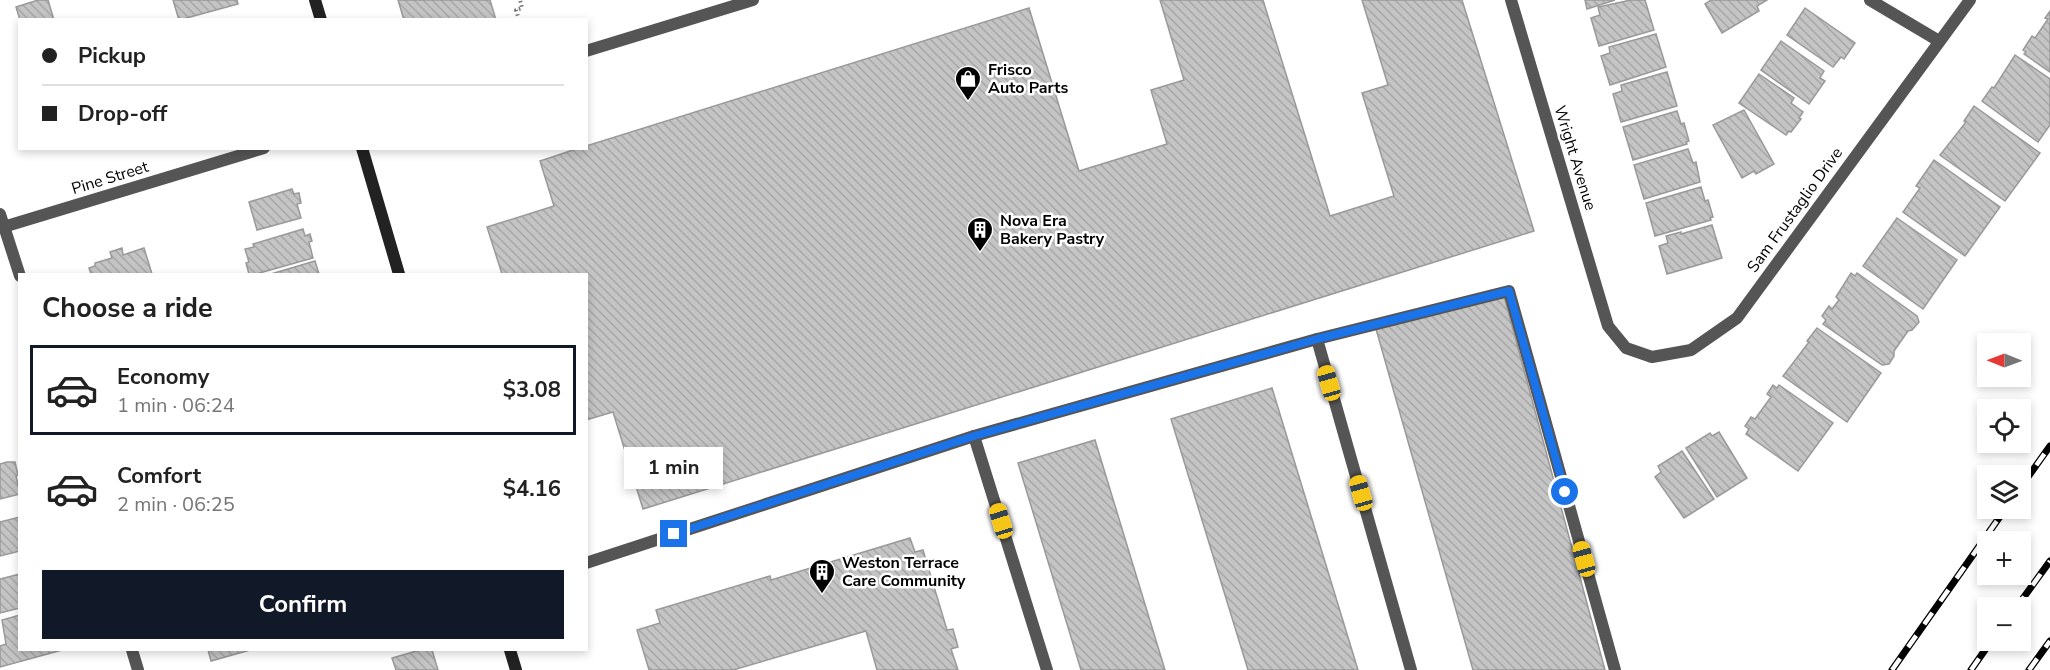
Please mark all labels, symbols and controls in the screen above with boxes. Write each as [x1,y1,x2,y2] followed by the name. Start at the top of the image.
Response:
[78,41,146,71] text: Pickup
[988,59,1068,99] place label: Frisco Auto Parts
[953,64,983,102] shop icon: Frisco Auto Parts
[78,99,167,129] text: Drop-off
[1549,103,1601,213] street label: Wright Avenue
[1742,143,1848,277] street label: Sam Frustaglio Drive
[69,156,151,200] street label: Pine Street
[1000,210,1105,250] place label: Nova Era Bakery Pastry
[965,215,995,253] building icon: Nova Era Bakery Pastry
[42,290,213,327] text: Choose a ride
[1977,333,2031,387] north arrow
[1977,333,2031,651] map controls
[117,362,209,392] text: Economy
[45,363,99,417] icon: car
[1315,363,1343,403] car
[503,375,561,405] text: $3.08
[117,392,235,419] text: 1 min · 06:24
[1977,399,2031,453] button: locate
[624,447,724,489] callout: 1 min
[648,454,699,481] text: 1 min
[117,461,201,491] text: Comfort
[45,462,99,516] icon: car
[1977,465,2031,519] button: layers
[1347,473,1375,513] car
[503,474,561,504] text: $4.16
[1551,478,1578,505] route start
[117,491,235,518] text: 2 min · 06:25
[987,501,1015,541] car
[660,520,687,547] route end
[1977,531,2031,585] button: +
[1571,539,1597,579] car
[842,552,966,592] place label: Weston Terrace Care Community
[807,557,837,595] building icon: Weston Terrace Care Community
[42,570,564,639] button: Confirm
[1977,597,2031,651] button: −

